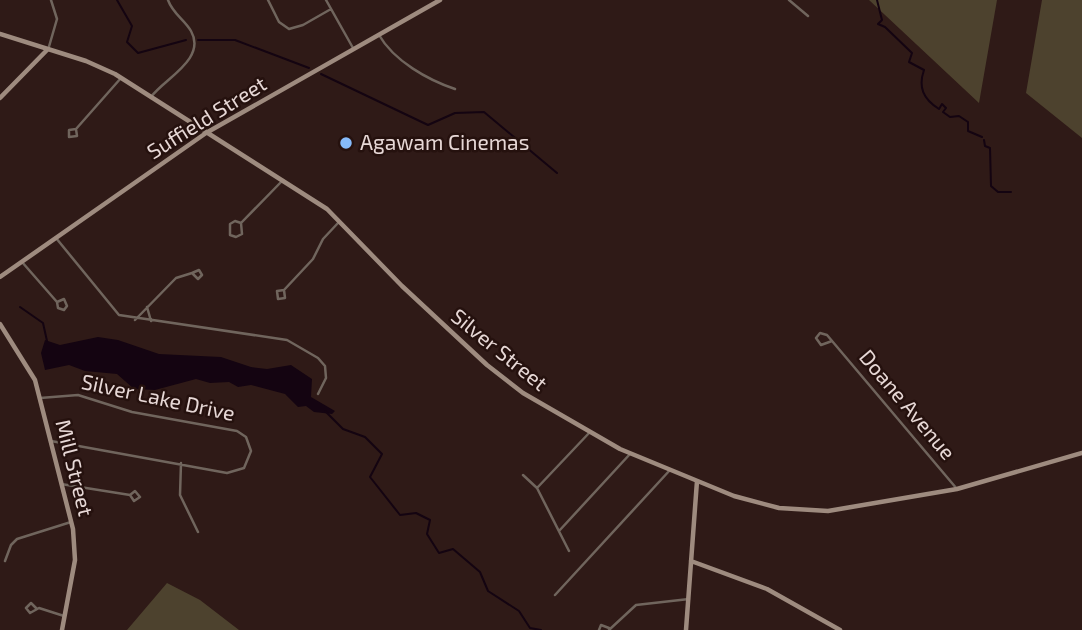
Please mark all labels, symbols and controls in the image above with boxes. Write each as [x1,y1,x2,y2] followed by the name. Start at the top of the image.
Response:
[142,70,270,163] street label: Suffield Street
[360,129,529,154] place label: Agawam Cinemas
[338,135,354,151] marker: Agawam Cinemas
[447,303,553,395] street label: Silver Street
[855,344,961,464] street label: Doane Avenue
[79,368,237,425] street label: Silver Lake Drive
[51,417,100,519] street label: Mill Street

